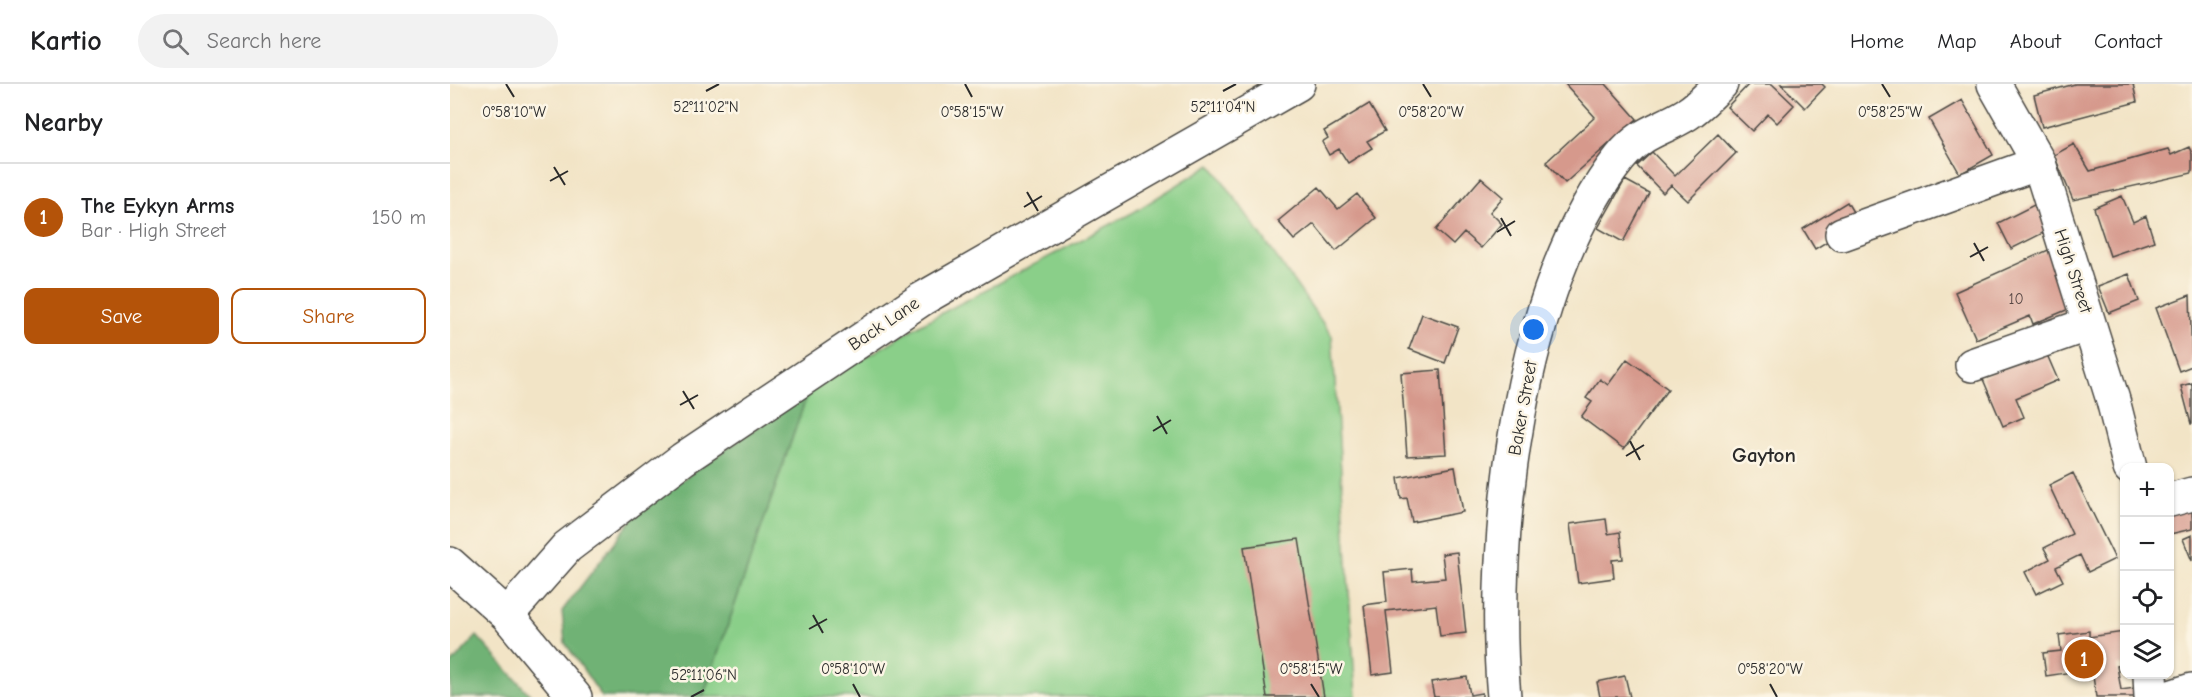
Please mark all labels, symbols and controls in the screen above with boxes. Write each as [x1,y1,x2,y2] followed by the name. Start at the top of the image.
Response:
[138,14,558,68] search box
[30,25,102,57] text: Kartio
[159,25,192,58] icon: search
[207,28,321,54] text: Search here
[1850,29,1904,53] text: Home
[1937,29,1977,53] text: Map
[2010,29,2061,53] text: About
[2094,29,2162,53] text: Contact
[673,98,739,116] text: 52°11'02"N
[1191,98,1255,116] text: 52°11'04"N
[482,103,546,121] text: 0°58'10"W
[941,103,1003,121] text: 0°58'15"W
[1398,103,1464,121] text: 0°58'20"W
[1858,103,1922,121] text: 0°58'25"W
[24,108,103,138] text: Nearby
[81,193,234,219] text: The Eykyn Arms
[40,206,47,229] text: 1
[372,206,426,229] text: 150 m
[81,219,226,242] text: Bar · High Street
[2050,226,2097,317] street label: High Street
[24,288,219,344] button: Save
[231,288,426,344] button: Share
[2008,290,2024,308] house number: 10
[845,293,923,355] street label: Back Lane
[1519,315,1548,344] your location
[1504,358,1542,457] street label: Baker Street
[1732,443,1796,467] district label: Gayton
[2120,463,2174,679] map controls
[2120,463,2174,517] button: +
[2120,517,2174,571] button: −
[2120,571,2174,625] button: locate
[2120,625,2174,679] button: layers
[2064,636,2104,682] pin: 1
[821,660,885,678] text: 0°58'10"W
[1280,660,1342,678] text: 0°58'15"W
[1737,660,1803,678] text: 0°58'20"W
[671,666,737,684] text: 52°11'06"N

